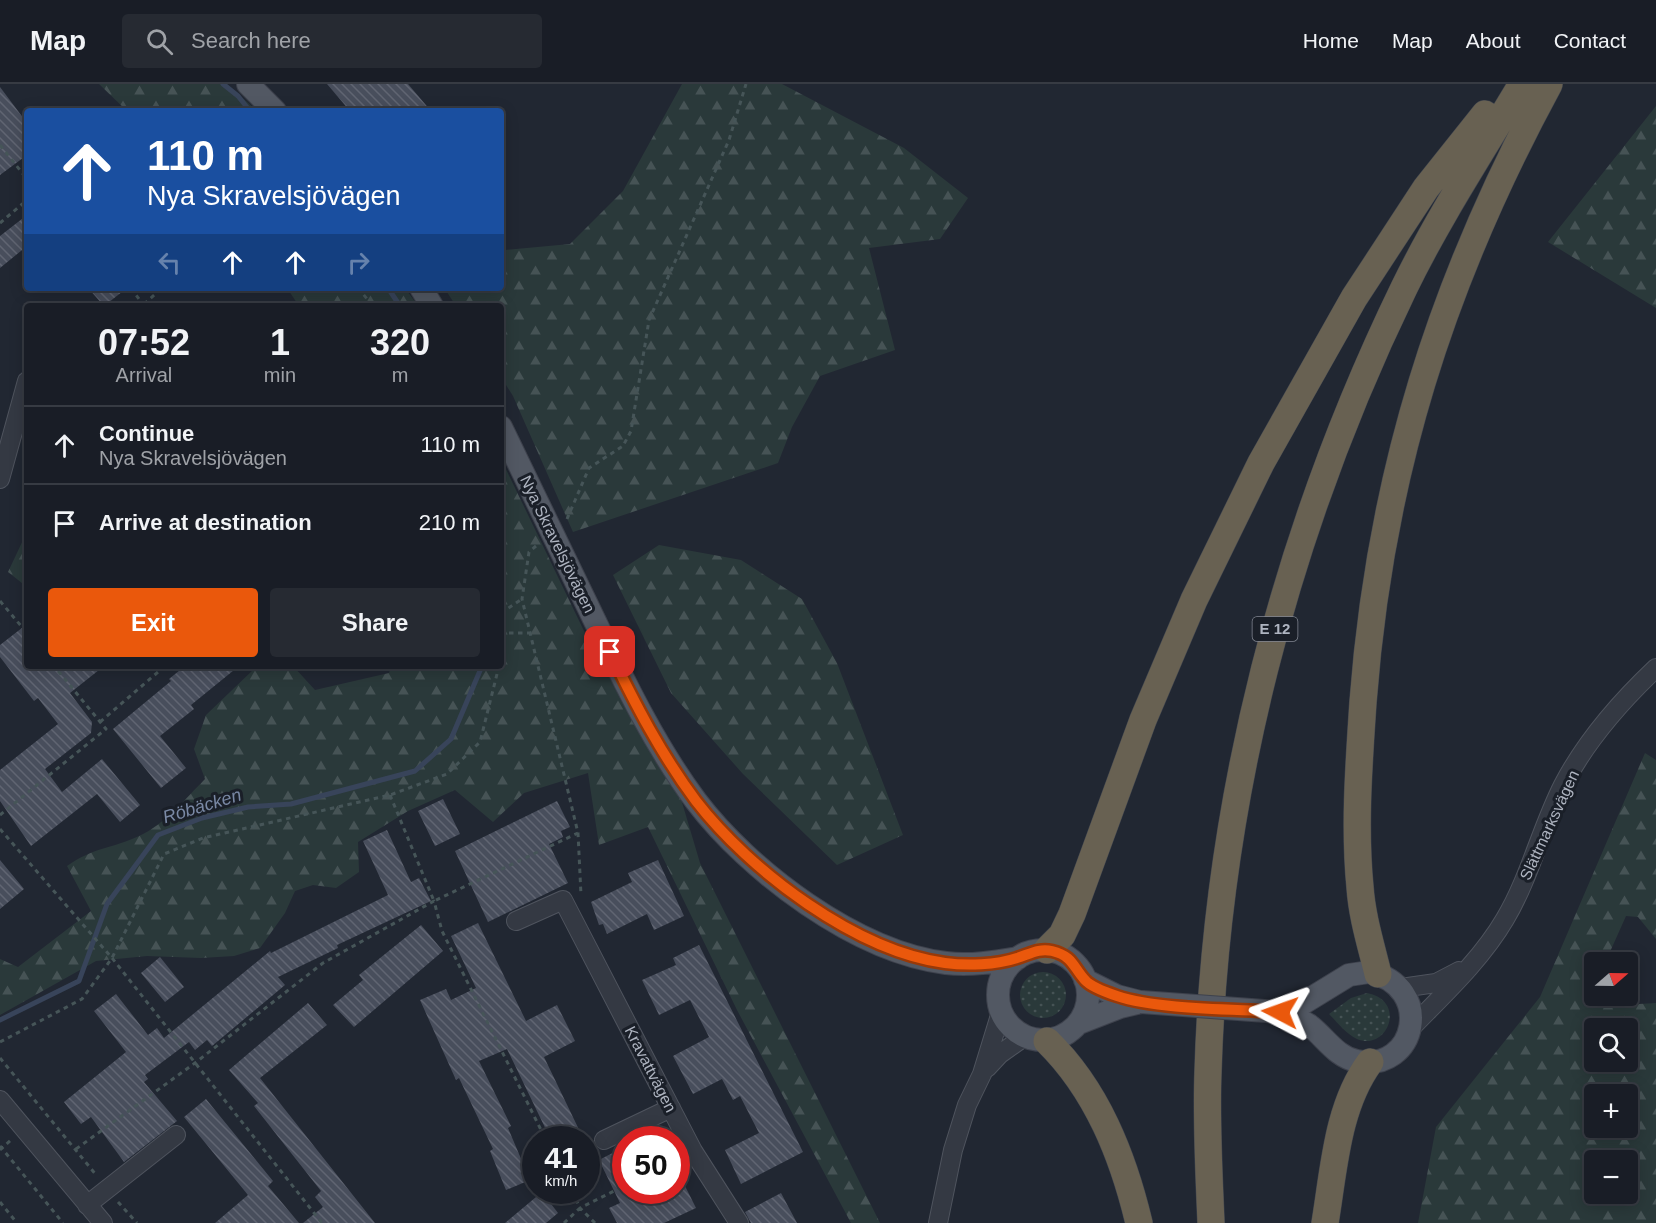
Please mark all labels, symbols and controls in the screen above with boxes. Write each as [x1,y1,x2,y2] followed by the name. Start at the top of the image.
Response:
[122,14,542,68] search box
[30,25,86,56] text: Map
[143,25,176,58] icon: search
[191,28,311,53] text: Search here
[1303,29,1359,52] text: Home
[1392,29,1433,52] text: Map
[1466,29,1521,52] text: About
[1554,29,1626,52] text: Contact
[48,132,126,210] icon: ahead
[147,132,264,179] text: 110 m
[147,181,401,211] text: Nya Skravelsjövägen
[153,246,186,279] icon: left
[216,246,249,279] icon: ahead
[279,246,312,279] icon: ahead
[342,246,375,279] icon: right
[98,322,190,363] text: 07:52
[270,322,290,363] text: 1
[370,322,430,363] text: 320
[116,364,172,386] text: Arrival
[264,364,296,386] text: min
[392,364,408,386] text: m
[99,421,194,446] text: Continue
[48,429,81,462] icon: ahead
[420,432,480,457] text: 110 m
[99,447,287,469] text: Nya Skravelsjövägen
[517,473,598,615] street label: Nya Skravelsjövägen
[48,507,81,540] icon: arrive
[99,510,312,535] text: Arrive at destination
[419,510,480,535] text: 210 m
[48,588,258,657] button: Exit
[270,588,480,657] button: Share
[1252,617,1298,641] road number: E 12
[584,626,635,677] pin
[593,635,626,668] icon: arrive
[1517,768,1582,883] street label: Slättmarksvägen
[160,785,244,827] water label: Röbäcken
[1584,952,1638,1006] north arrow
[1584,952,1638,1204] map controls
[1248,980,1312,1044] position arrow
[1584,1018,1638,1072] button: search
[622,1023,680,1115] street label: Kravattvägen
[1584,1084,1638,1138] button: +
[612,1126,690,1204] speed limit sign: 50
[544,1141,578,1174] text: 41
[1584,1150,1638,1204] button: −
[545,1172,577,1189] text: km/h

